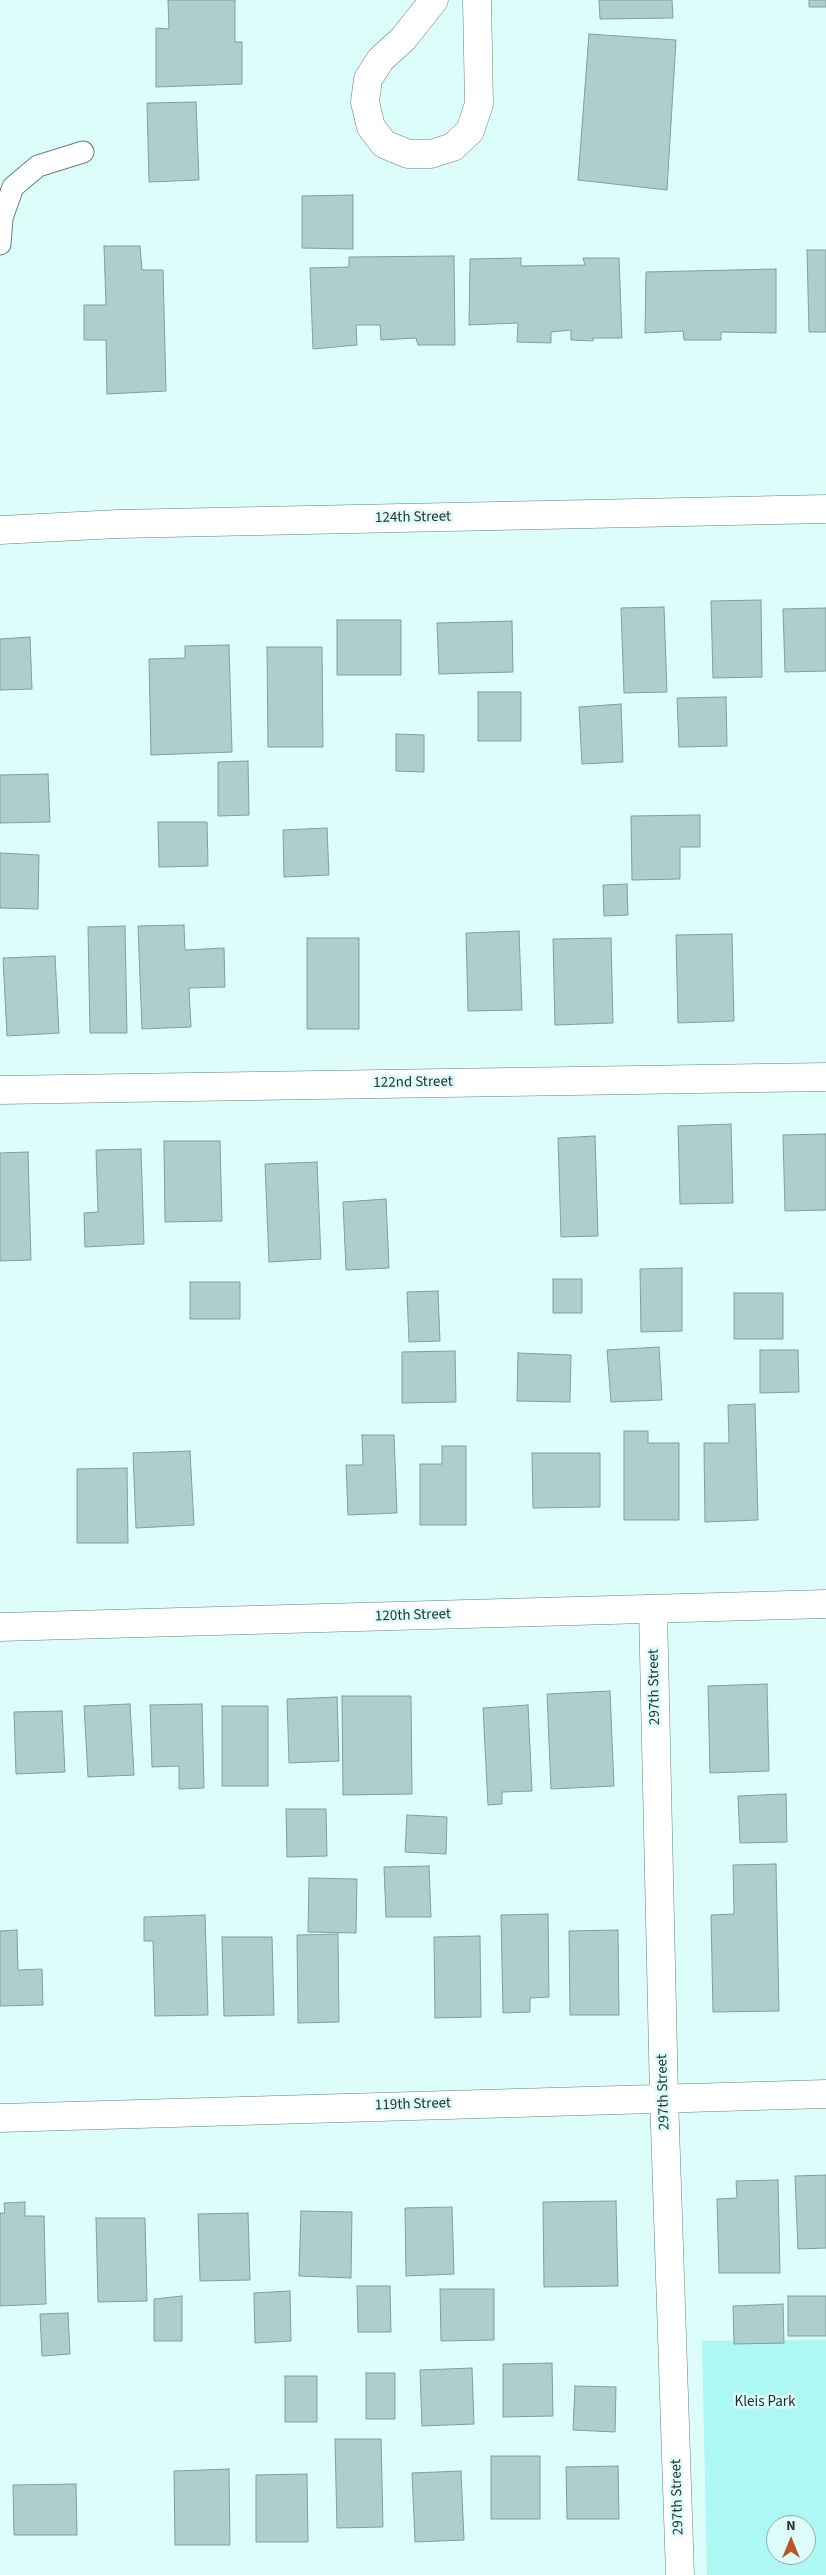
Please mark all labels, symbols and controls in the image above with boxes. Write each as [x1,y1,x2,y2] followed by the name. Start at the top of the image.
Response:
[375,508,451,528] street label: 124th Street
[373,1073,453,1093] street label: 122nd Street
[375,1606,451,1626] street label: 120th Street
[645,1649,665,1725] street label: 297th Street
[654,2054,674,2130] street label: 297th Street
[375,2095,451,2115] street label: 119th Street
[735,2394,795,2412] park label: Kleis Park
[668,2459,688,2535] street label: 297th Street
[766,2515,816,2565] north arrow
[786,2516,796,2536] text: N

